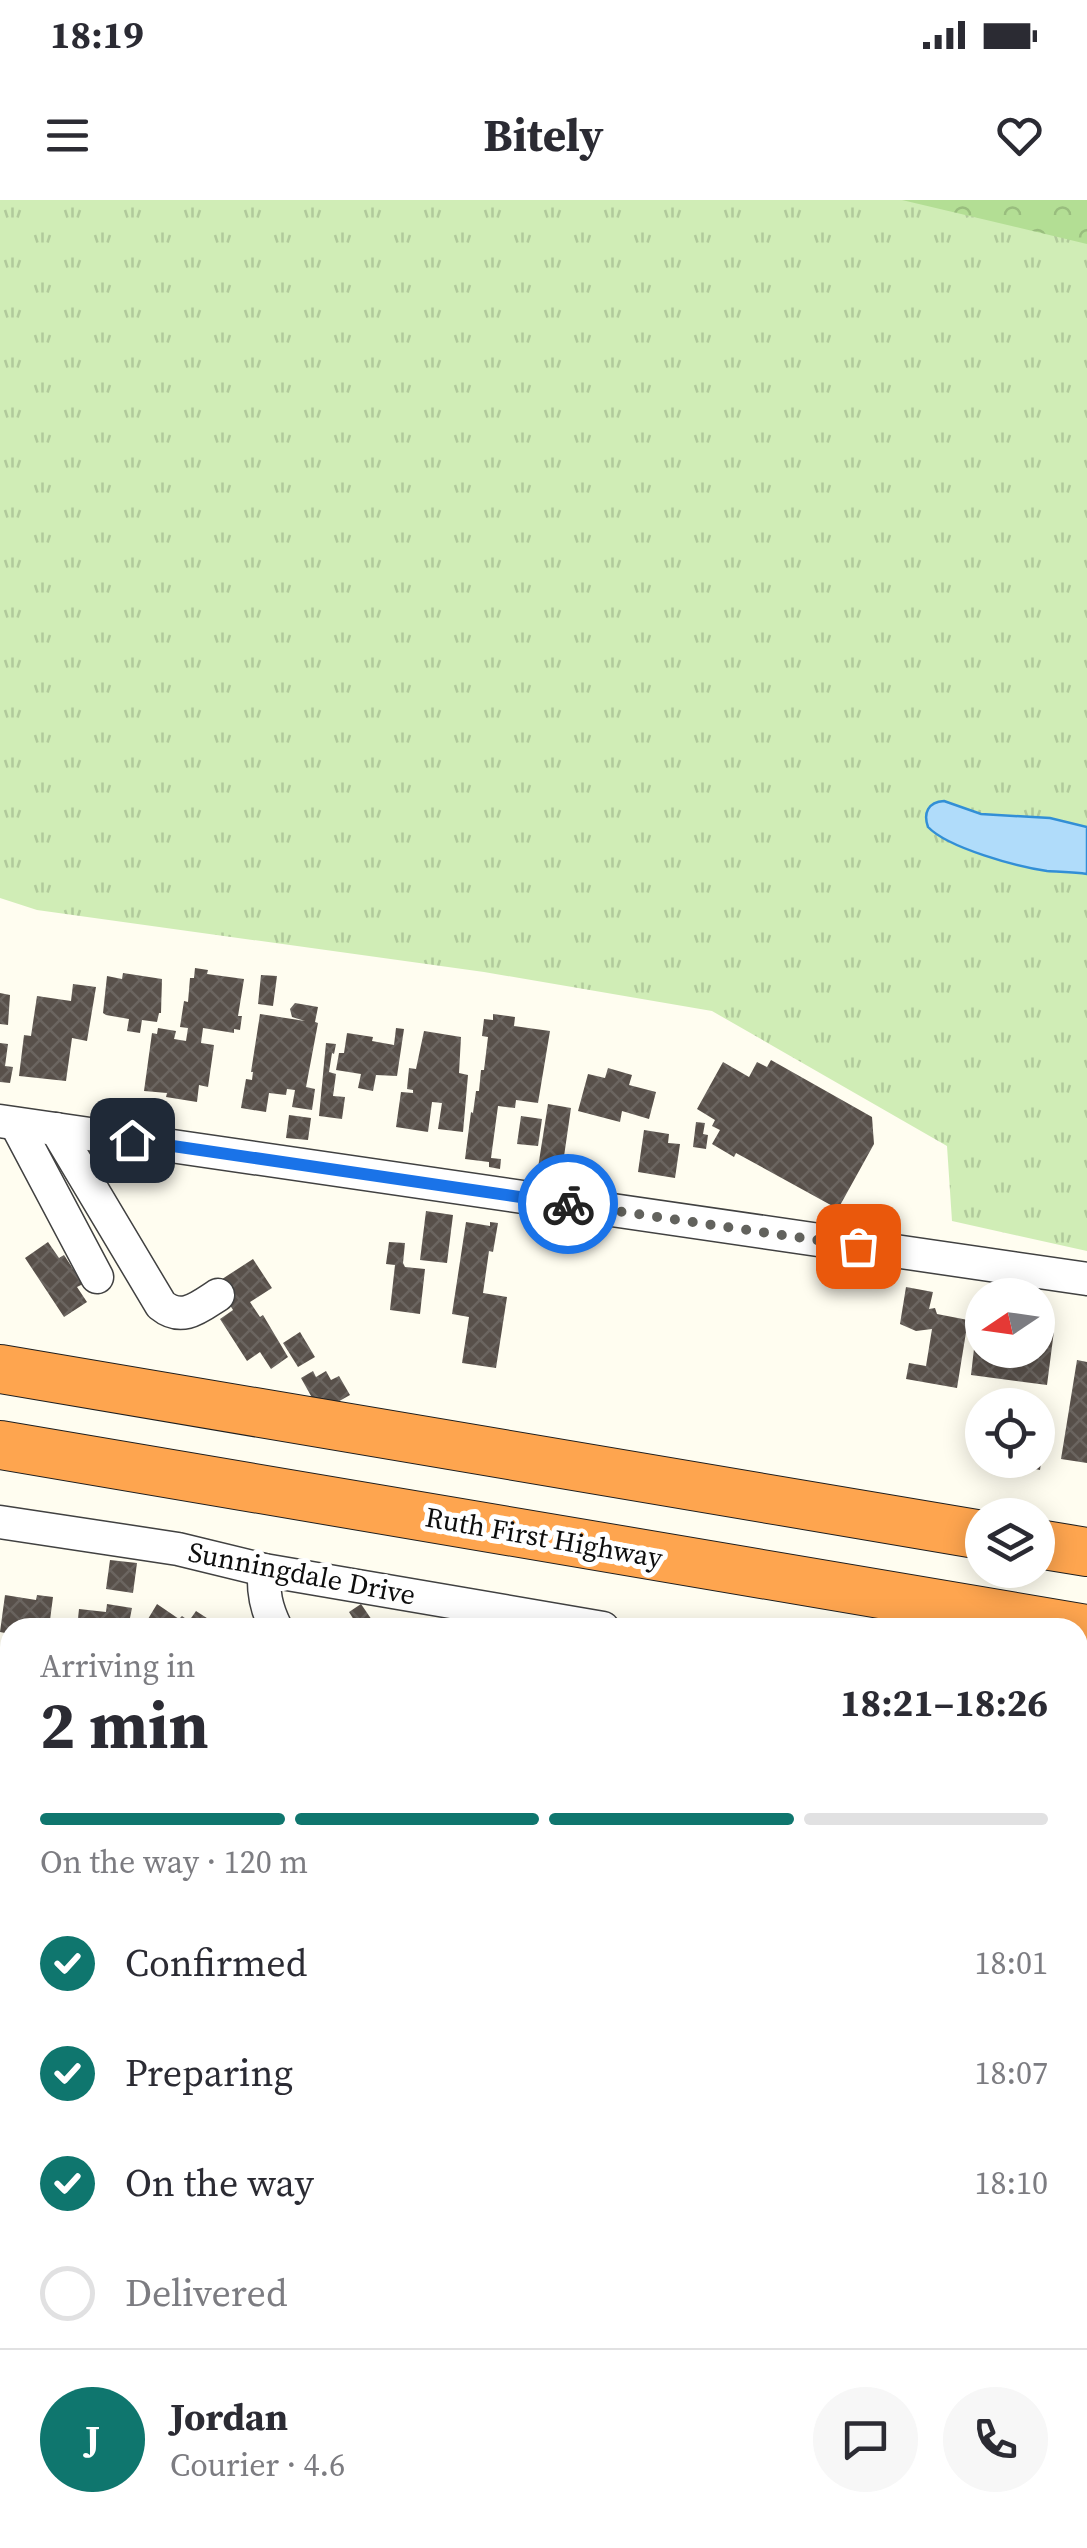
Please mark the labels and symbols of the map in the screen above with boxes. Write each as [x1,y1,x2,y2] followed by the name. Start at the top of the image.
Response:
[90,1098,175,1183] pin
[518,1154,618,1254] courier
[816,1204,901,1289] pin
[965,1278,1055,1368] north arrow
[422,1497,666,1577] street label: Ruth First Highway
[185,1532,419,1614] street label: Sunningdale Drive

